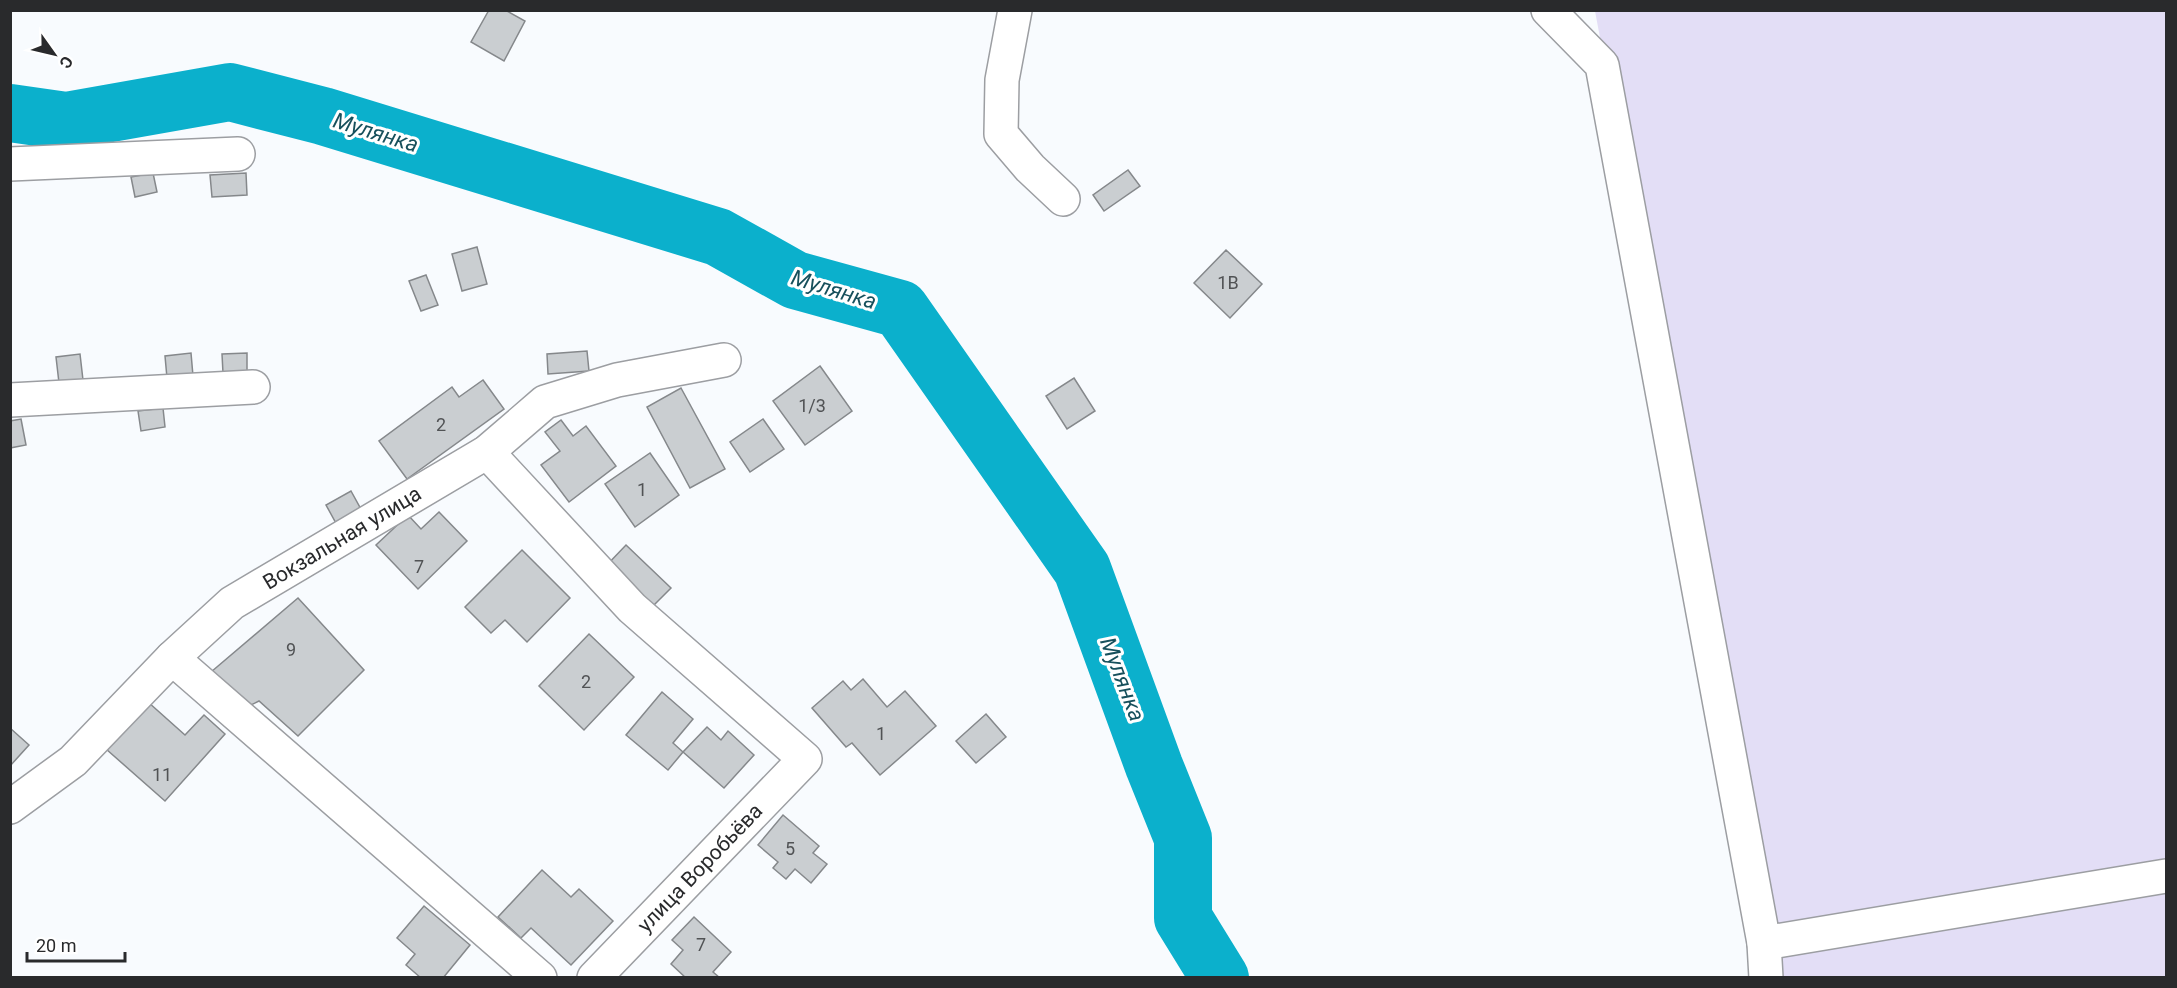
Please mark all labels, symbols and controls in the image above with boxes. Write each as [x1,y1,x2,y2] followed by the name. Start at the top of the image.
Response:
[24,24,84,84] north arrow
[55,52,77,72] text: С
[330,108,421,157] water label: Мулянка
[788,265,879,314] water label: Мулянка
[1217,272,1239,293] house number: 1В
[798,395,826,416] house number: 1/3
[436,414,446,435] house number: 2
[637,479,647,500] house number: 1
[259,481,425,595] street label: Вокзальная улица
[414,556,424,577] house number: 7
[1095,634,1150,725] water label: Мулянка
[286,639,296,660] house number: 9
[581,671,591,692] house number: 2
[876,723,886,744] house number: 1
[152,764,172,785] house number: 11
[633,799,767,937] street label: улица Воробьёва
[785,838,795,859] house number: 5
[27,925,124,963] scale bar
[696,934,706,955] house number: 7
[36,935,76,956] text: 20 m

